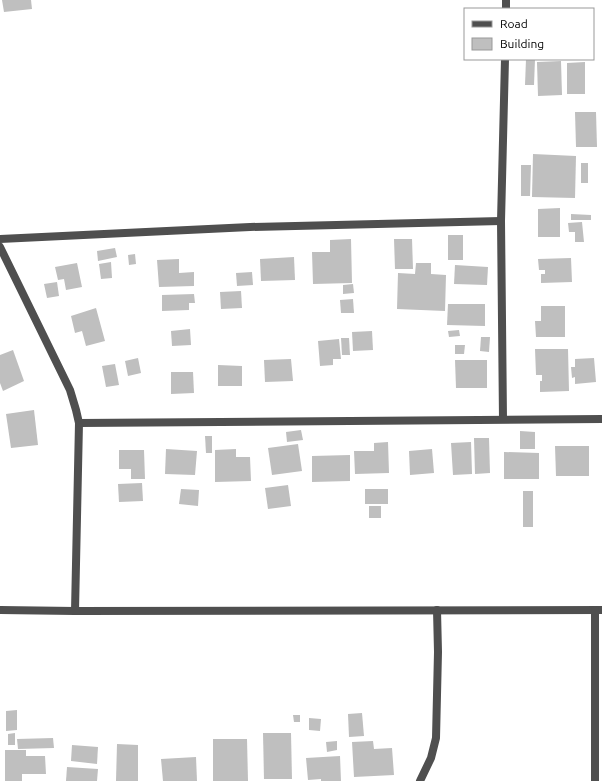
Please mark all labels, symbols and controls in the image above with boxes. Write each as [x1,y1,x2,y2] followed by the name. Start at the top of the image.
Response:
[464,8,594,60] legend
[500,17,528,30] text: Road
[500,37,544,50] text: Building

